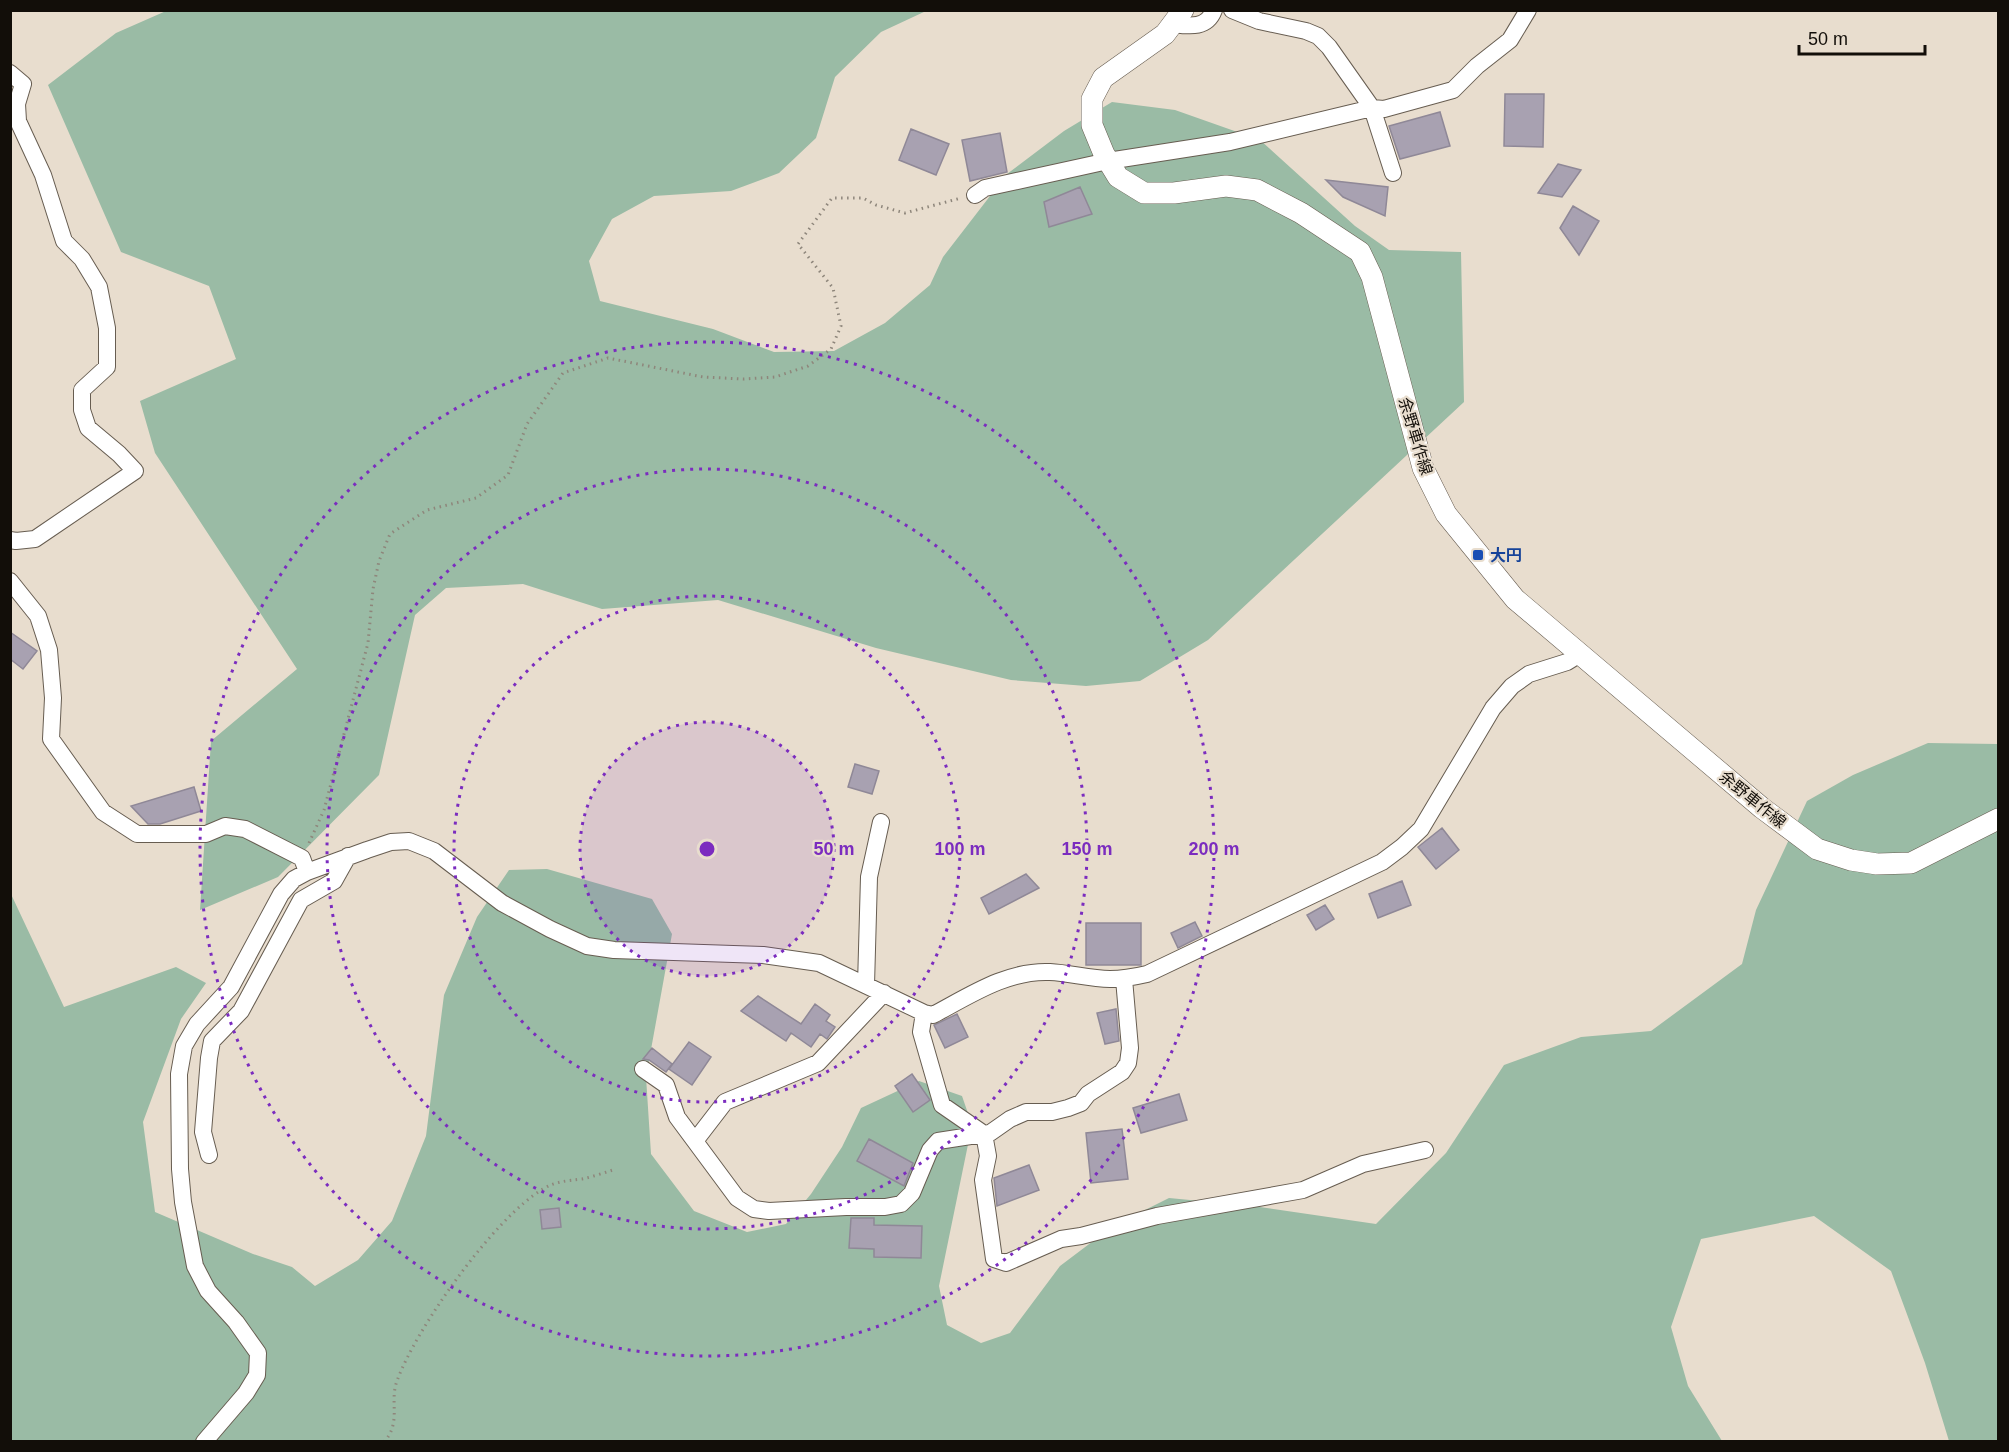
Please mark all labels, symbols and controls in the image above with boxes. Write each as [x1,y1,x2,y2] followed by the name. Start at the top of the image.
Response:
[1799,18,1925,56] scale bar
[1808,29,1848,49] text: 50 m
[1396,395,1435,477] street label: 余野車作線
[1490,547,1522,564] place label: 大円
[1471,548,1485,562] marker: 大円
[1716,768,1789,831] street label: 余野車作線
[697,839,717,859] centre of rings
[813,839,855,859] text: 50 m
[934,839,986,859] text: 100 m
[1061,839,1113,859] text: 150 m
[1188,839,1240,859] text: 200 m

